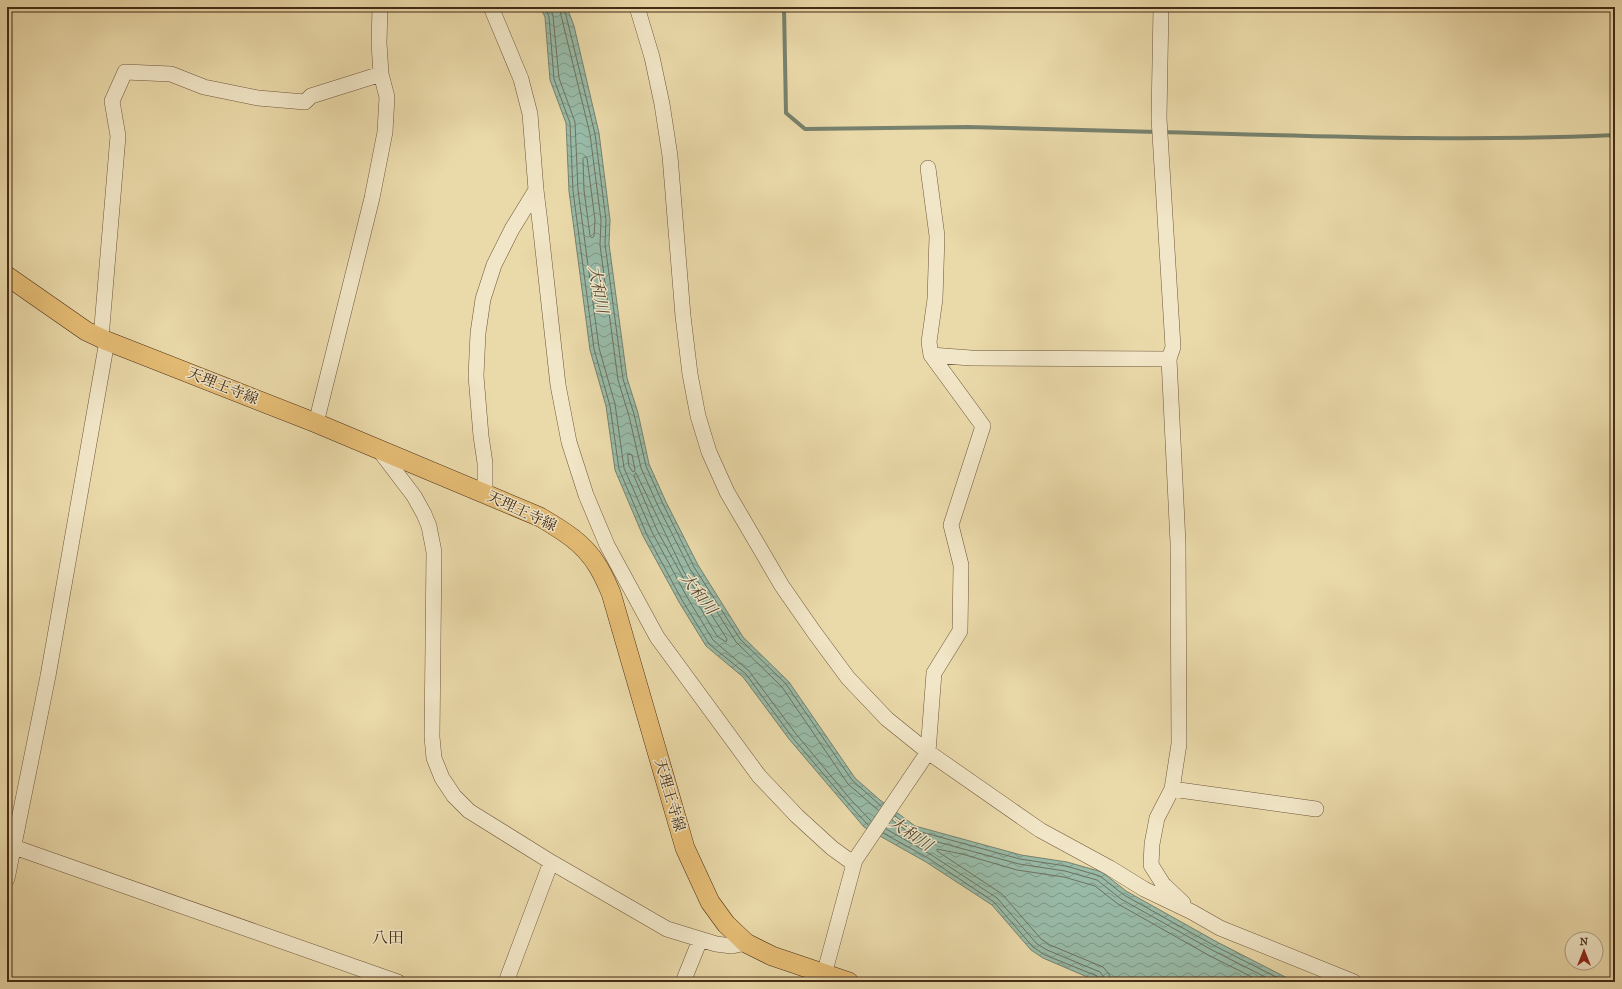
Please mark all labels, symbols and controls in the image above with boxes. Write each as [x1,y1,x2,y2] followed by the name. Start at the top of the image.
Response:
[585,264,612,316] water label: 大和川
[185,364,261,408] street label: 天理王寺線
[484,487,560,535] street label: 天理王寺線
[676,569,722,620] water label: 大和川
[651,756,689,834] street label: 天理王寺線
[886,812,938,856] water label: 大和川
[372,928,404,947] district label: 八田
[1564,931,1604,971] north arrow
[1580,935,1589,948] text: N

